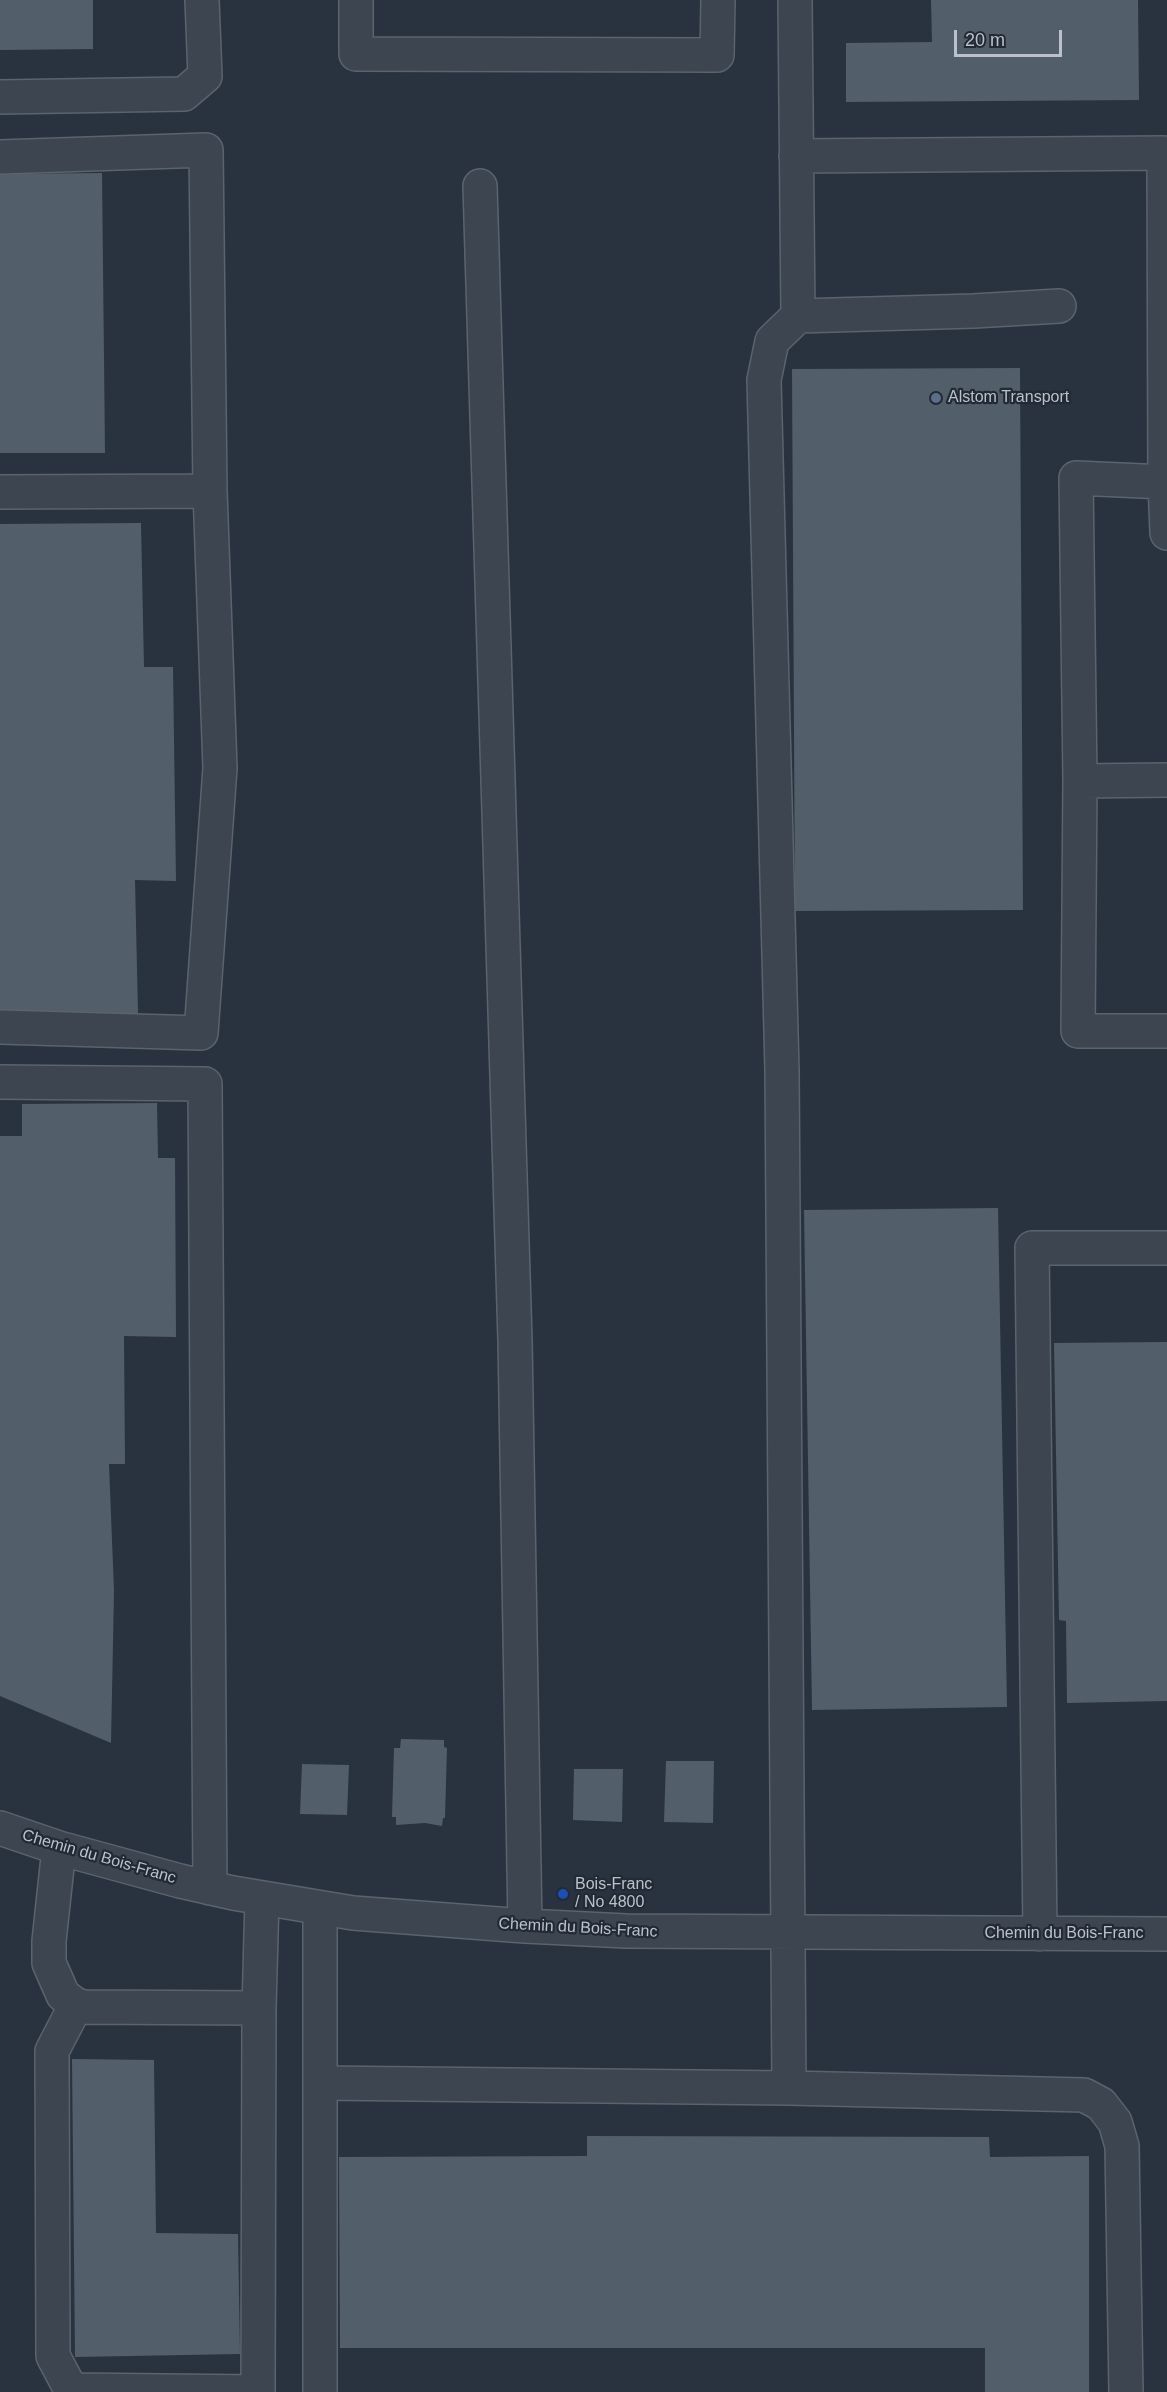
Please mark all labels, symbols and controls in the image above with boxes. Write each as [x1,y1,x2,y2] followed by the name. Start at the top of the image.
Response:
[957,18,1065,56] scale bar
[965,30,1005,50] text: 20 m
[948,388,1069,408] place label: Alstom Transport
[929,391,943,405] marker: Alstom Transport
[20,1826,178,1888] street label: Chemin du Bois-Franc
[575,1875,652,1913] place label: Bois-Franc / No 4800
[556,1887,570,1901] marker: Bois-Franc / No 4800
[498,1914,658,1942] street label: Chemin du Bois-Franc
[984,1924,1144,1944] street label: Chemin du Bois-Franc

